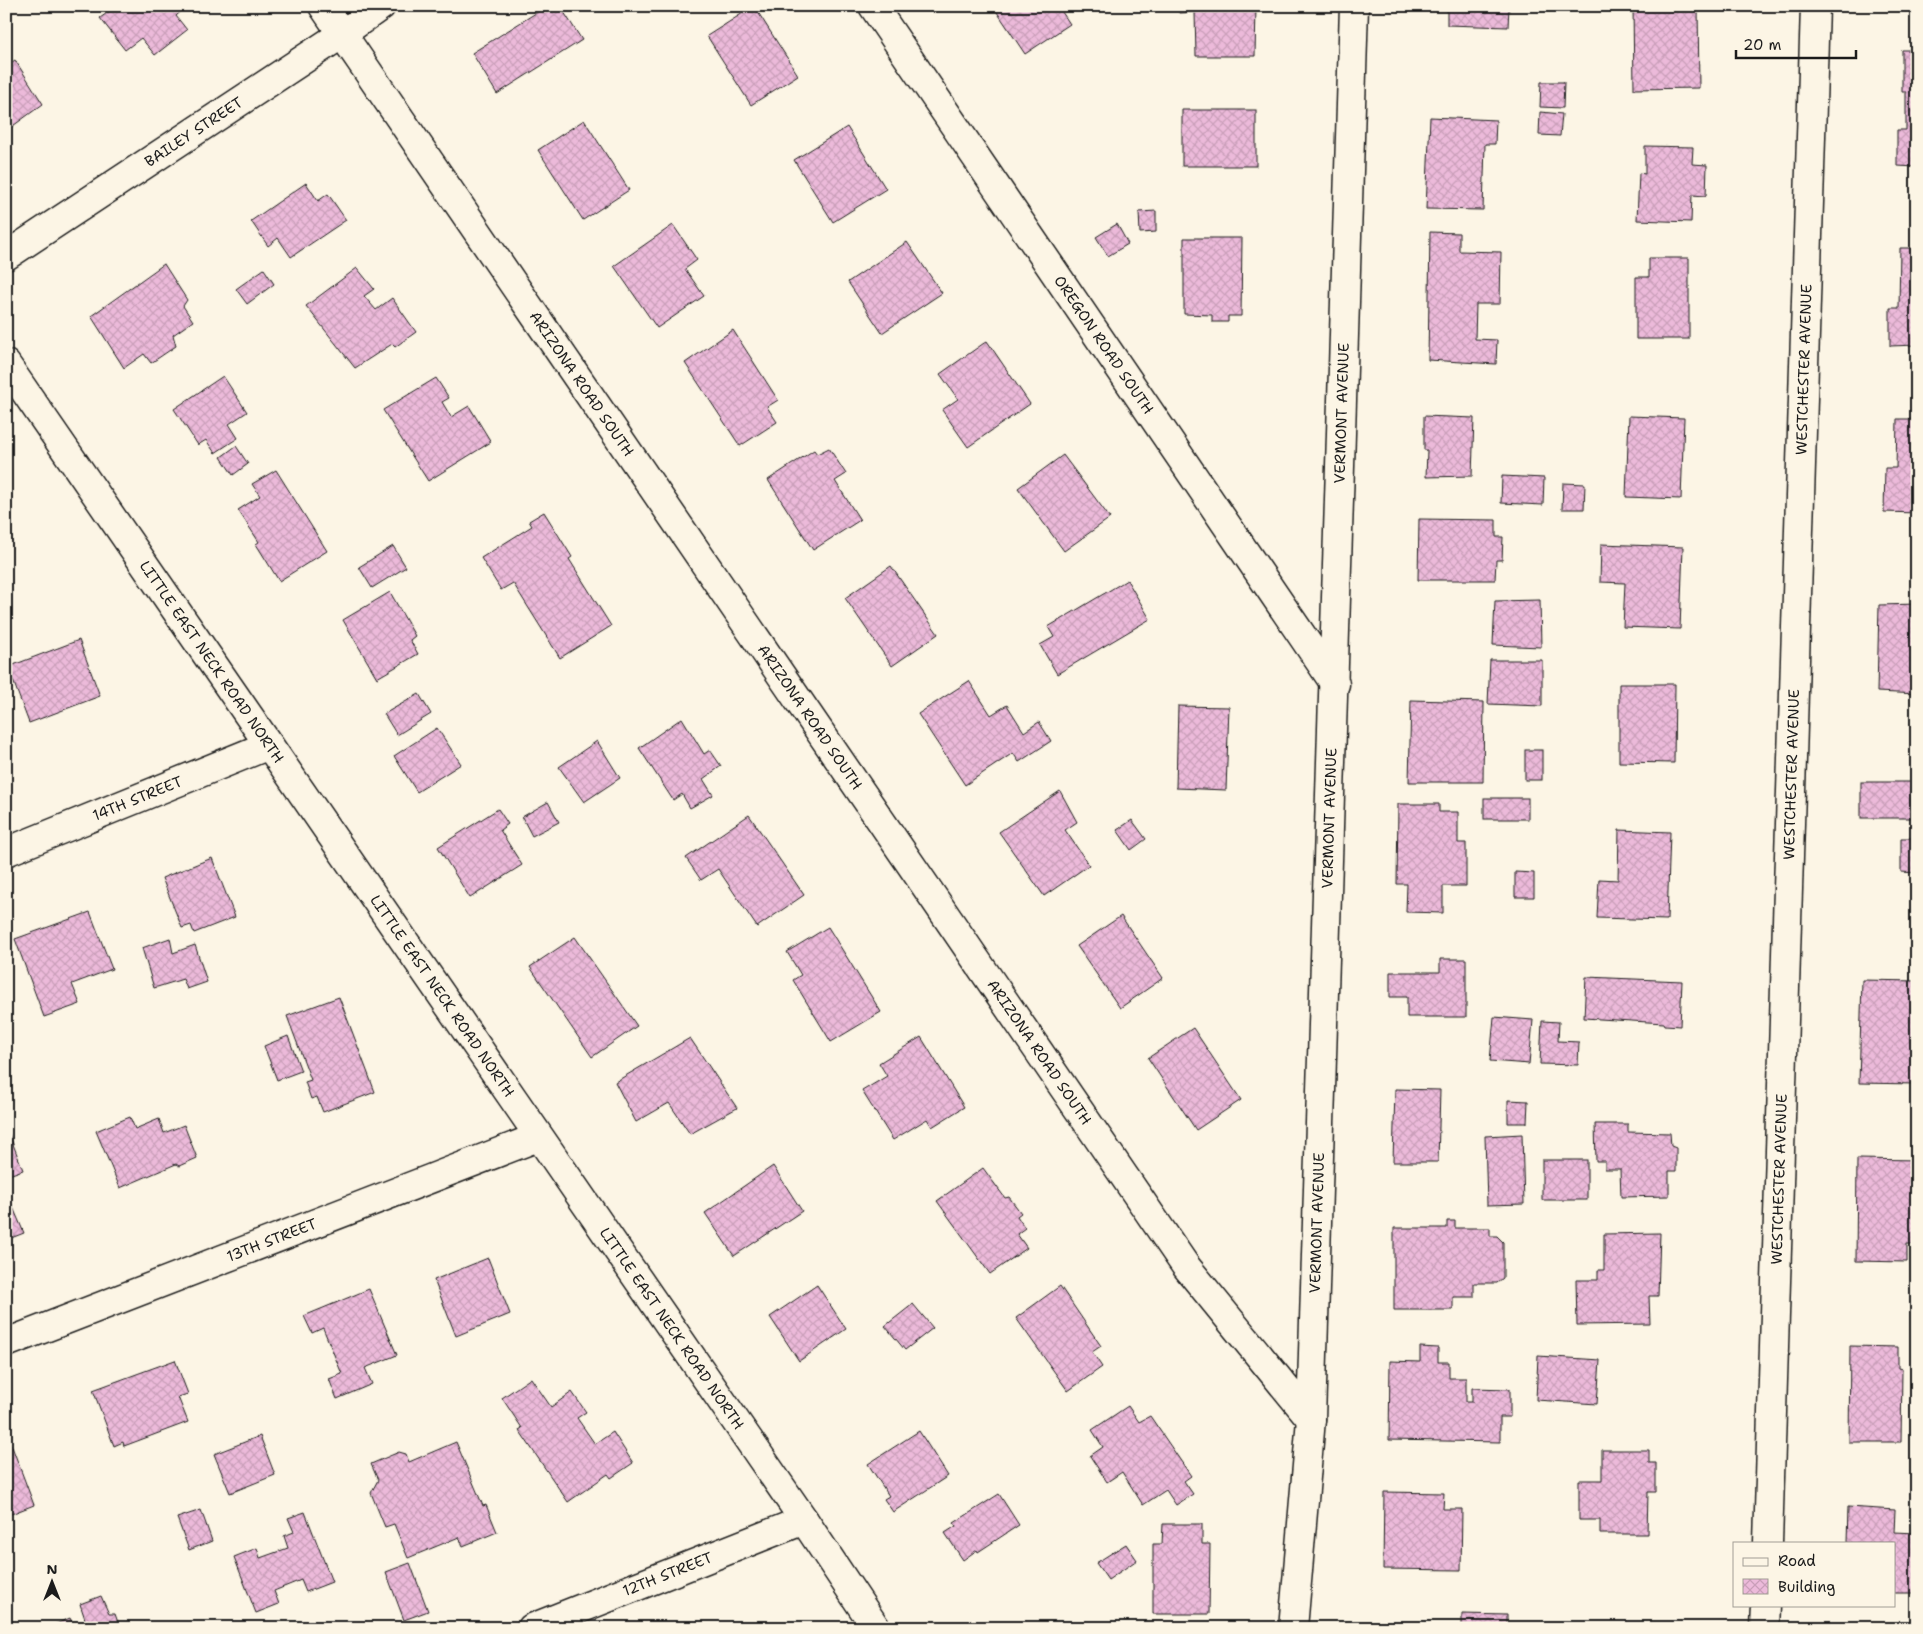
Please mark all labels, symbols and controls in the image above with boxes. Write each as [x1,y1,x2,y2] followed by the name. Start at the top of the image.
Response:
[1736,28,1856,60] scale bar
[1743,35,1782,55] text: 20 m
[141,92,247,172] street label: BAILEY STREET
[1049,271,1158,418] street label: OREGON ROAD SOUTH
[1791,284,1816,455] street label: WESTCHESTER AVENUE
[525,307,639,461] street label: ARIZONA ROAD SOUTH
[1329,343,1354,484] street label: VERMONT AVENUE
[135,557,289,767] street label: LITTLE EAST NECK ROAD NORTH
[753,641,867,794] street label: ARIZONA ROAD SOUTH
[1779,689,1804,860] street label: WESTCHESTER AVENUE
[1317,747,1341,889] street label: VERMONT AVENUE
[90,771,185,826] street label: 14TH STREET
[365,891,519,1101] street label: LITTLE EAST NECK ROAD NORTH
[983,976,1096,1129] street label: ARIZONA ROAD SOUTH
[1767,1093,1792,1265] street label: WESTCHESTER AVENUE
[1305,1152,1329,1294] street label: VERMONT AVENUE
[224,1214,320,1267] street label: 13TH STREET
[595,1223,749,1434] street label: LITTLE EAST NECK ROAD NORTH
[1733,1542,1896,1606] legend
[620,1547,716,1601] street label: 12TH STREET
[1778,1551,1816,1571] text: Road
[28,1556,78,1606] north arrow
[46,1560,58,1578] text: N
[1778,1577,1835,1597] text: Building

